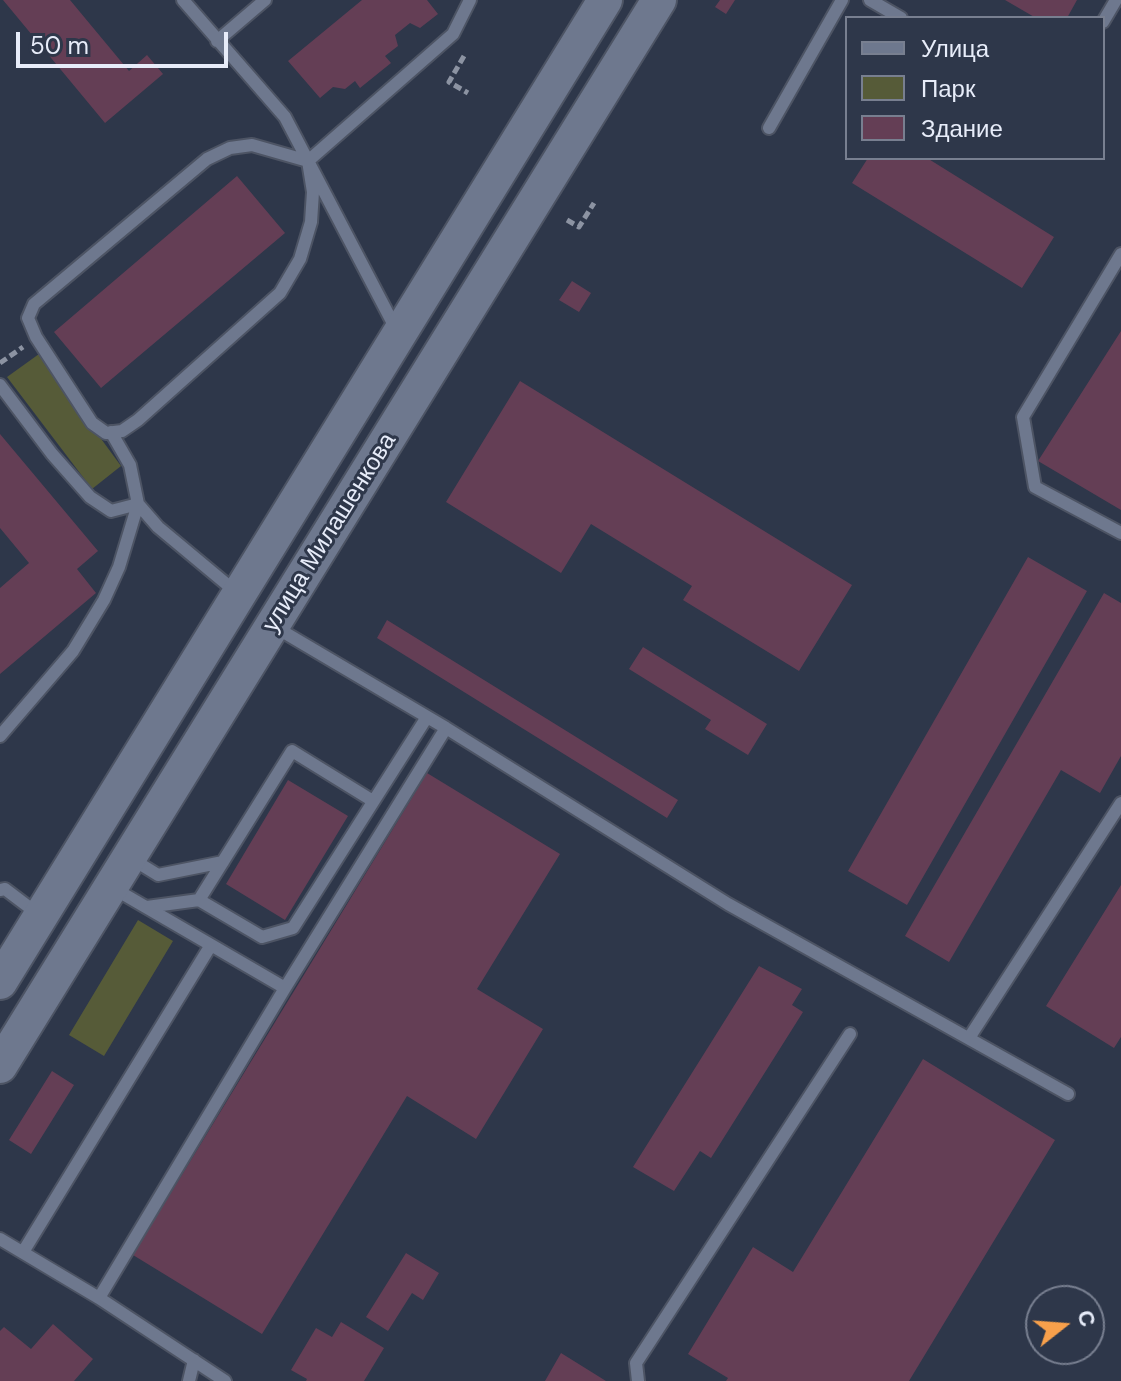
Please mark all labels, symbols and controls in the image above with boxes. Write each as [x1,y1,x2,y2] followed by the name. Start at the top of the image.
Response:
[20,16,232,66] scale bar
[845,16,1105,160] legend
[30,30,89,61] text: 50 m
[921,33,989,64] text: Улица
[921,73,975,104] text: Парк
[921,113,1003,144] text: Здание
[257,428,403,638] street label: улица Милашенкова
[1025,1285,1105,1365] north arrow
[1070,1307,1103,1330] text: С

